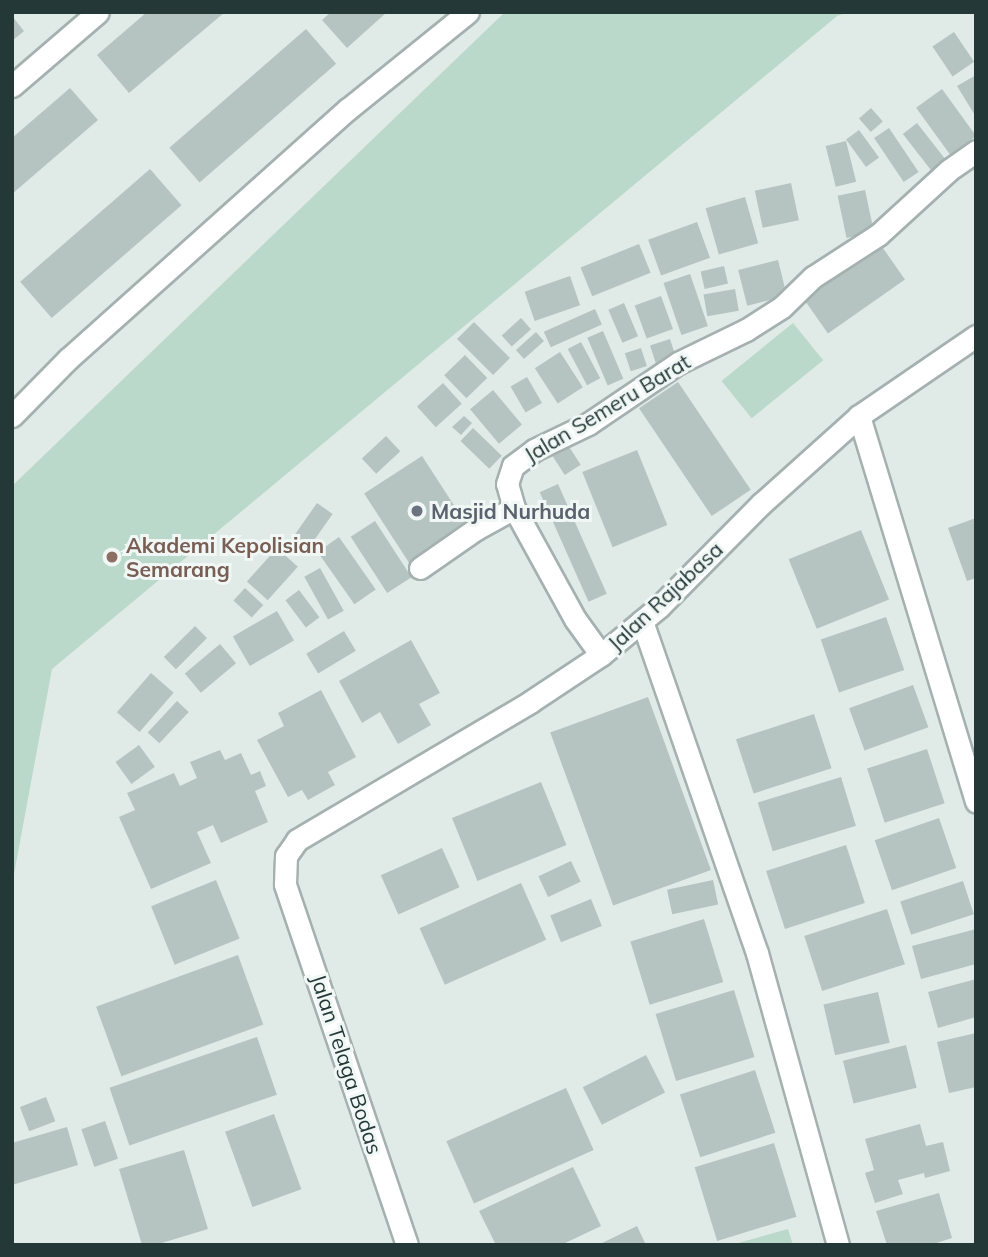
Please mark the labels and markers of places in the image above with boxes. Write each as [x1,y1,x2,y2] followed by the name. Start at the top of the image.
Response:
[431,498,590,524] place label: Masjid Nurhuda
[409,503,425,519] marker: Masjid Nurhuda
[126,532,324,582] place label: Akademi Kepolisian Semarang
[104,549,120,565] marker: Akademi Kepolisian Semarang

